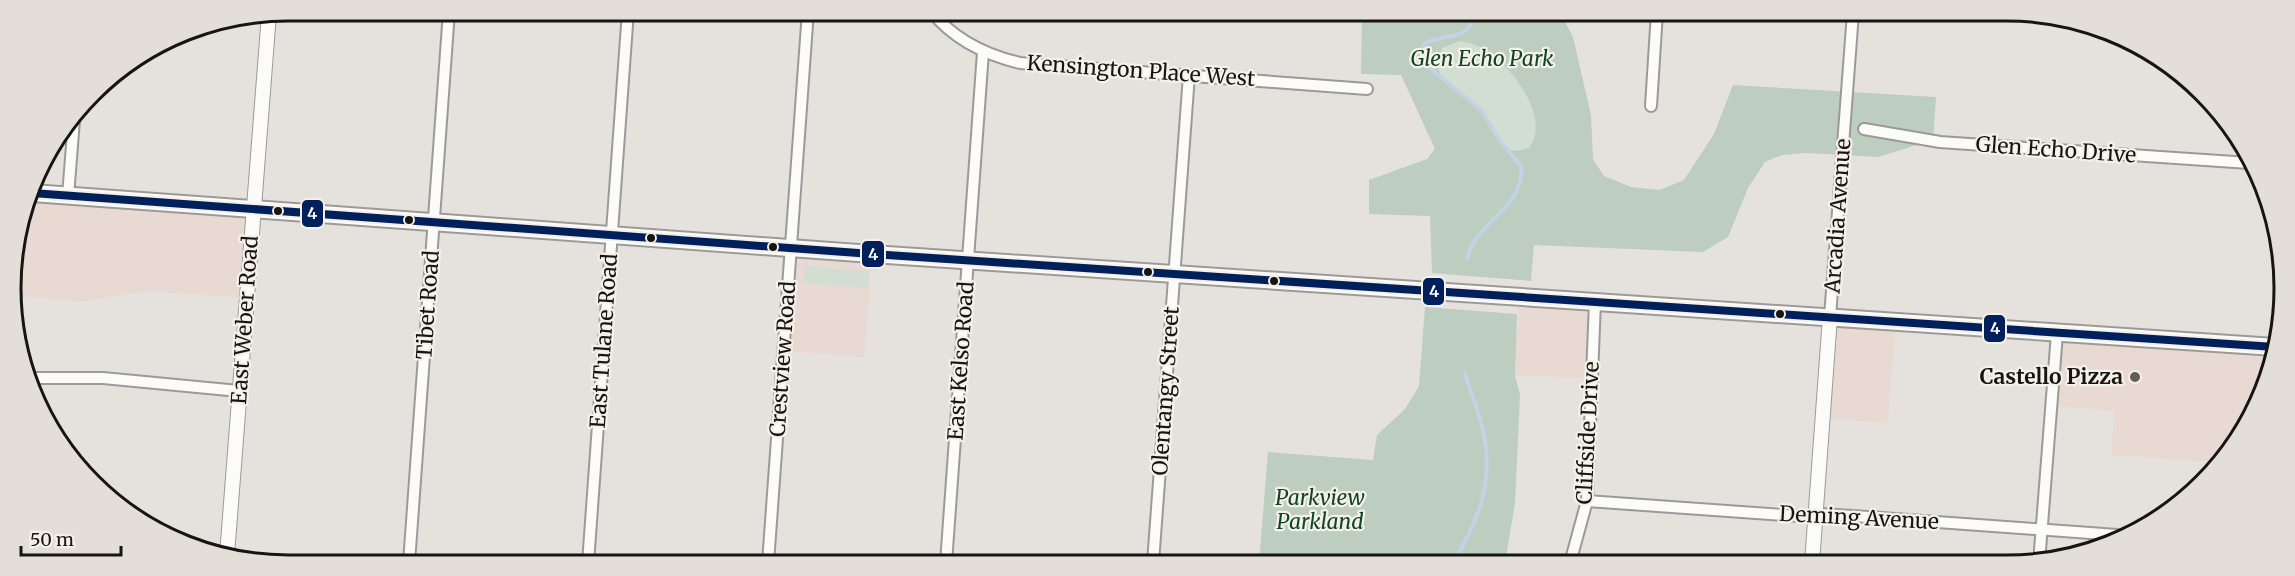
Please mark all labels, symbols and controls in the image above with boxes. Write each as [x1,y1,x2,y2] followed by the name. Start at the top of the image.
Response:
[1411,45,1554,72] park label: Glen Echo Park
[1026,49,1256,92] street label: Kensington Place West
[1975,130,2137,169] street label: Glen Echo Drive
[1819,138,1856,295] street label: Arcadia Avenue
[301,199,324,228] line badge: 4
[307,203,317,223] text: 4
[272,205,284,217] unlabelled marker
[403,214,415,226] unlabelled marker
[645,232,657,244] unlabelled marker
[225,234,264,405] street label: East Weber Road
[861,240,885,268] line badge: 4
[767,241,779,253] unlabelled marker
[868,244,878,264] text: 4
[410,249,445,361] street label: Tibet Road
[584,252,623,429] street label: East Tulane Road
[1142,266,1154,278] unlabelled marker
[1268,275,1280,287] unlabelled marker
[1422,277,1445,306] line badge: 4
[764,280,801,438] street label: Crestview Road
[941,280,980,441] street label: East Kelso Road
[1429,281,1439,301] text: 4
[1146,305,1185,477] street label: Olentangy Street
[1774,308,1786,320] unlabelled marker
[1983,314,2006,343] line badge: 4
[1990,318,2000,338] text: 4
[1570,361,1605,505] street label: Cliffside Drive
[1980,363,2123,390] place label: Castello Pizza
[2128,370,2142,384] marker: Castello Pizza
[1275,484,1365,535] park label: Parkview Parkland
[1778,500,1940,535] street label: Deming Avenue
[21,519,122,557] scale bar
[30,528,74,551] text: 50 m

